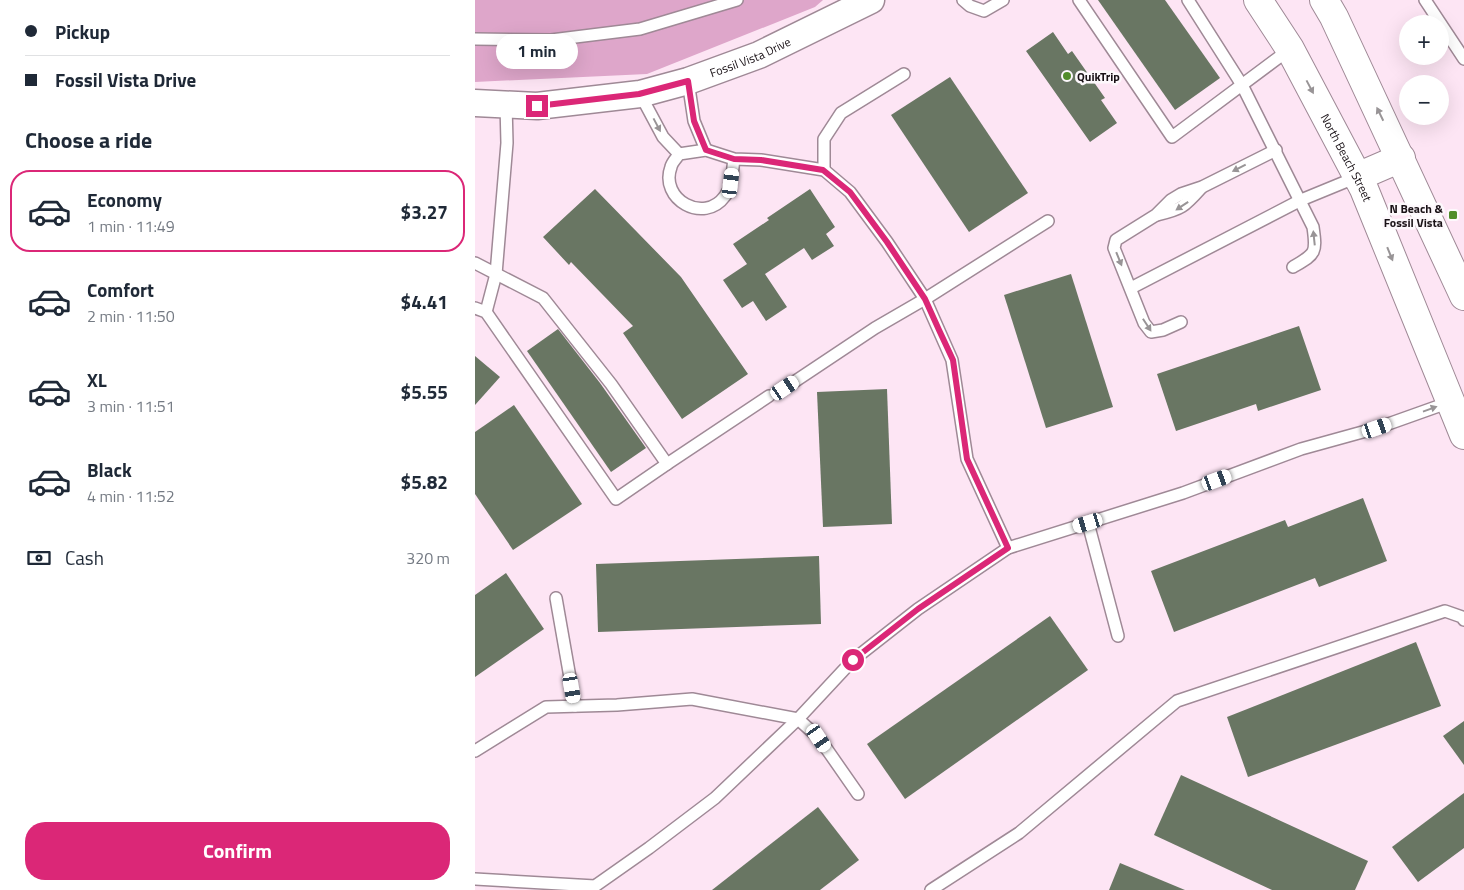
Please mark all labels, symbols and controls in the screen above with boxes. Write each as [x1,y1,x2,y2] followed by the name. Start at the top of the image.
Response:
[1399,15,1449,125] map controls
[1399,15,1449,65] button: +
[55,17,110,46] text: Pickup
[707,32,794,82] street label: Fossil Vista Drive
[496,34,578,68] callout: 1 min
[518,39,556,63] text: 1 min
[55,65,196,94] text: Fossil Vista Drive
[1077,67,1120,86] place label: QuikTrip
[1061,70,1073,82] marker: QuikTrip
[1399,75,1449,125] button: −
[1306,80,1315,93] one-way arrow
[526,95,548,117] route end
[1376,107,1384,121] one-way arrow
[1316,110,1378,205] street label: North Beach Street
[653,118,661,133] one-way arrow
[25,123,152,157] text: Choose a ride
[1232,164,1246,172] one-way arrow
[721,167,740,199] car
[87,185,162,214] text: Economy
[27,189,72,234] icon: car
[401,197,448,226] text: $3.27
[1384,199,1444,232] place label: N Beach & Fossil Vista
[1175,201,1189,211] one-way arrow
[1447,209,1459,221] marker: N Beach & Fossil Vista
[87,214,175,238] text: 1 min · 11:49
[1310,230,1318,246] one-way arrow
[1386,247,1394,262] one-way arrow
[1115,252,1123,267] one-way arrow
[87,275,154,304] text: Comfort
[27,279,72,324] icon: car
[401,287,448,316] text: $4.41
[87,304,175,328] text: 2 min · 11:50
[1142,318,1151,332] one-way arrow
[87,365,107,394] text: XL
[27,369,72,414] icon: car
[768,373,801,403] car
[401,377,448,406] text: $5.55
[87,394,175,418] text: 3 min · 11:51
[1423,405,1438,412] one-way arrow
[1360,416,1393,440] car
[87,455,132,484] text: Black
[27,459,72,504] icon: car
[401,467,448,496] text: $5.82
[1200,468,1233,492] car
[87,484,175,508] text: 4 min · 11:52
[1071,511,1104,535] car
[65,543,104,572] text: Cash
[25,544,53,572] icon: cash
[406,546,450,570] text: 320 m
[842,649,864,671] route start
[562,672,581,704] car
[804,721,833,755] car
[25,822,450,880] button: Confirm

